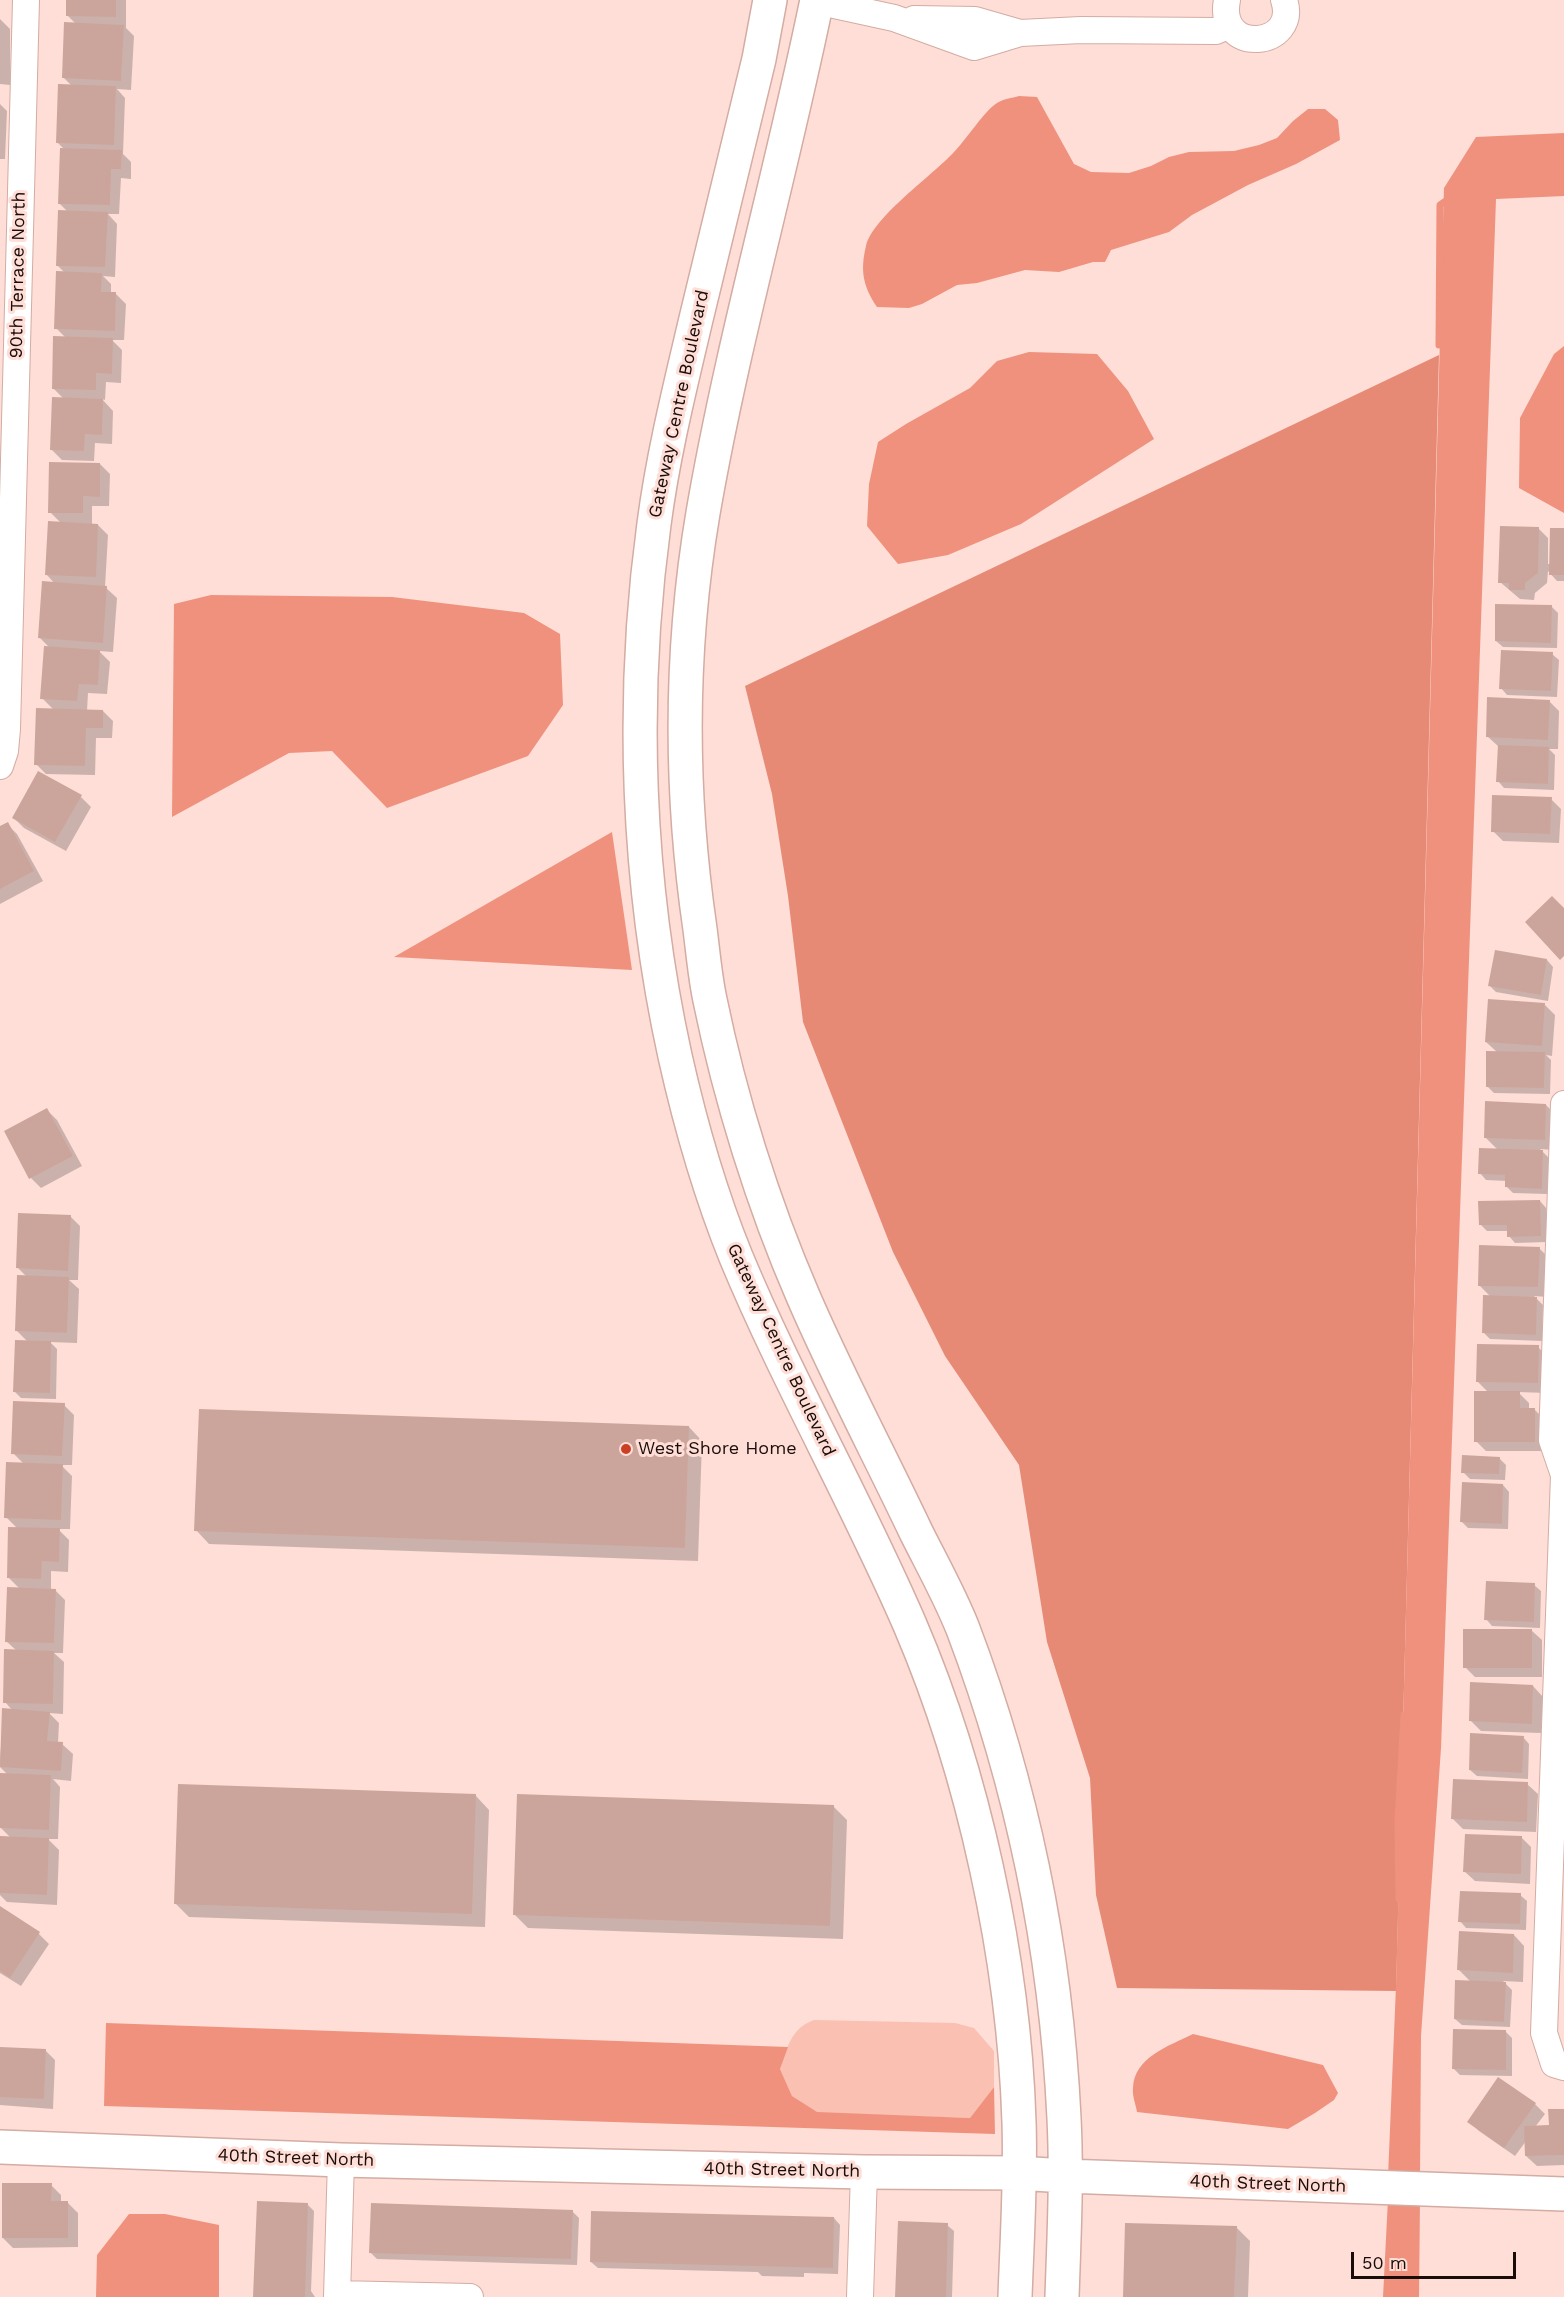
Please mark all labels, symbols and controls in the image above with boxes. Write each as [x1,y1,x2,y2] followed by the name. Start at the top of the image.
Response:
[6,191,30,359] street label: 90th Terrace North
[644,288,714,520] street label: Gateway Centre Boulevard
[722,1240,840,1460] street label: Gateway Centre Boulevard
[638,1438,797,1460] place label: West Shore Home
[619,1442,633,1456] marker: West Shore Home
[217,2144,375,2172] street label: 40th Street North
[703,2158,861,2182] street label: 40th Street North
[1189,2170,1347,2198] street label: 40th Street North
[1354,2240,1519,2278] scale bar
[1362,2252,1407,2273] text: 50 m

